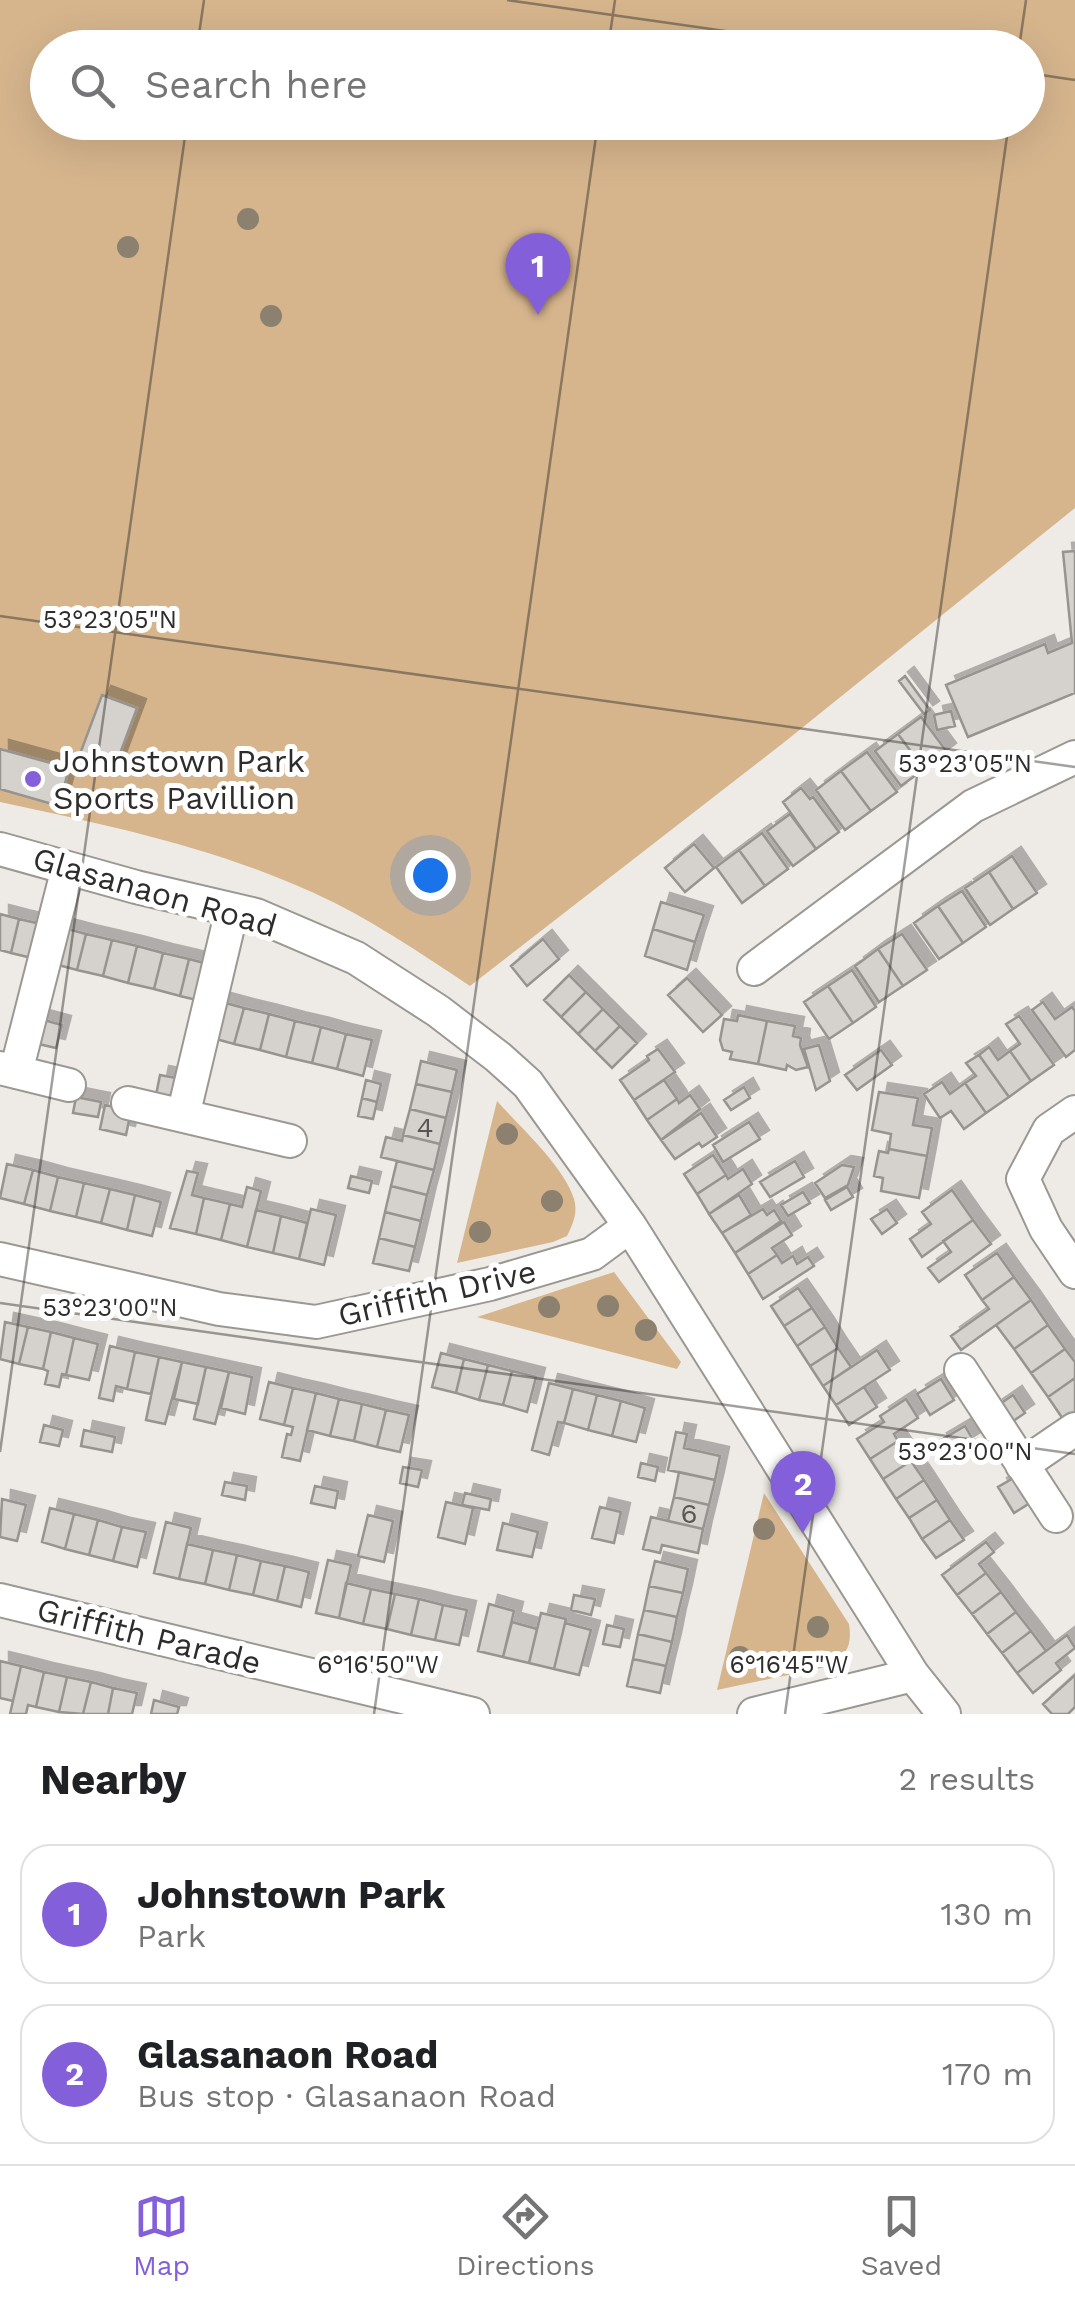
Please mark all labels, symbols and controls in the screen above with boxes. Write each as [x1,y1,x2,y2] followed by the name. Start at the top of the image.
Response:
[30,30,1045,140] search box
[65,58,120,113] icon: search
[145,63,368,107] text: Search here
[506,232,570,315] pin: 1
[43,605,177,634] text: 53°23'05"N
[53,742,305,817] place label: Johnstown Park Sports Pavillion
[898,749,1032,778] text: 53°23'05"N
[22,768,44,790] marker: Johnstown Park Sports Pavillion
[29,839,281,945] street label: Glasanaon Road
[405,850,456,901] your location
[416,1111,434,1144] house number: 4
[334,1252,540,1334] street label: Griffith Drive
[42,1293,178,1322] text: 53°23'00"N
[897,1437,1033,1466] text: 53°23'00"N
[770,1450,836,1533] pin: 2
[680,1497,698,1530] house number: 6
[33,1590,265,1682] street label: Griffith Parade
[317,1650,439,1679] text: 6°16'50"W
[729,1650,849,1679] text: 6°16'45"W
[40,1755,187,1804] text: Nearby
[898,1760,1035,1798] text: 2 results
[137,1873,445,1917] text: Johnstown Park
[68,1895,81,1933] text: 1
[941,1895,1033,1933] text: 130 m
[137,1917,206,1955] text: Park
[137,2033,438,2077] text: Glasanaon Road
[65,2055,84,2093] text: 2
[942,2055,1033,2093] text: 170 m
[137,2077,556,2115] text: Bus stop · Glasanaon Road
[133,2189,190,2282] tab: Map
[456,2189,595,2282] tab: Directions
[861,2189,942,2282] tab: Saved

